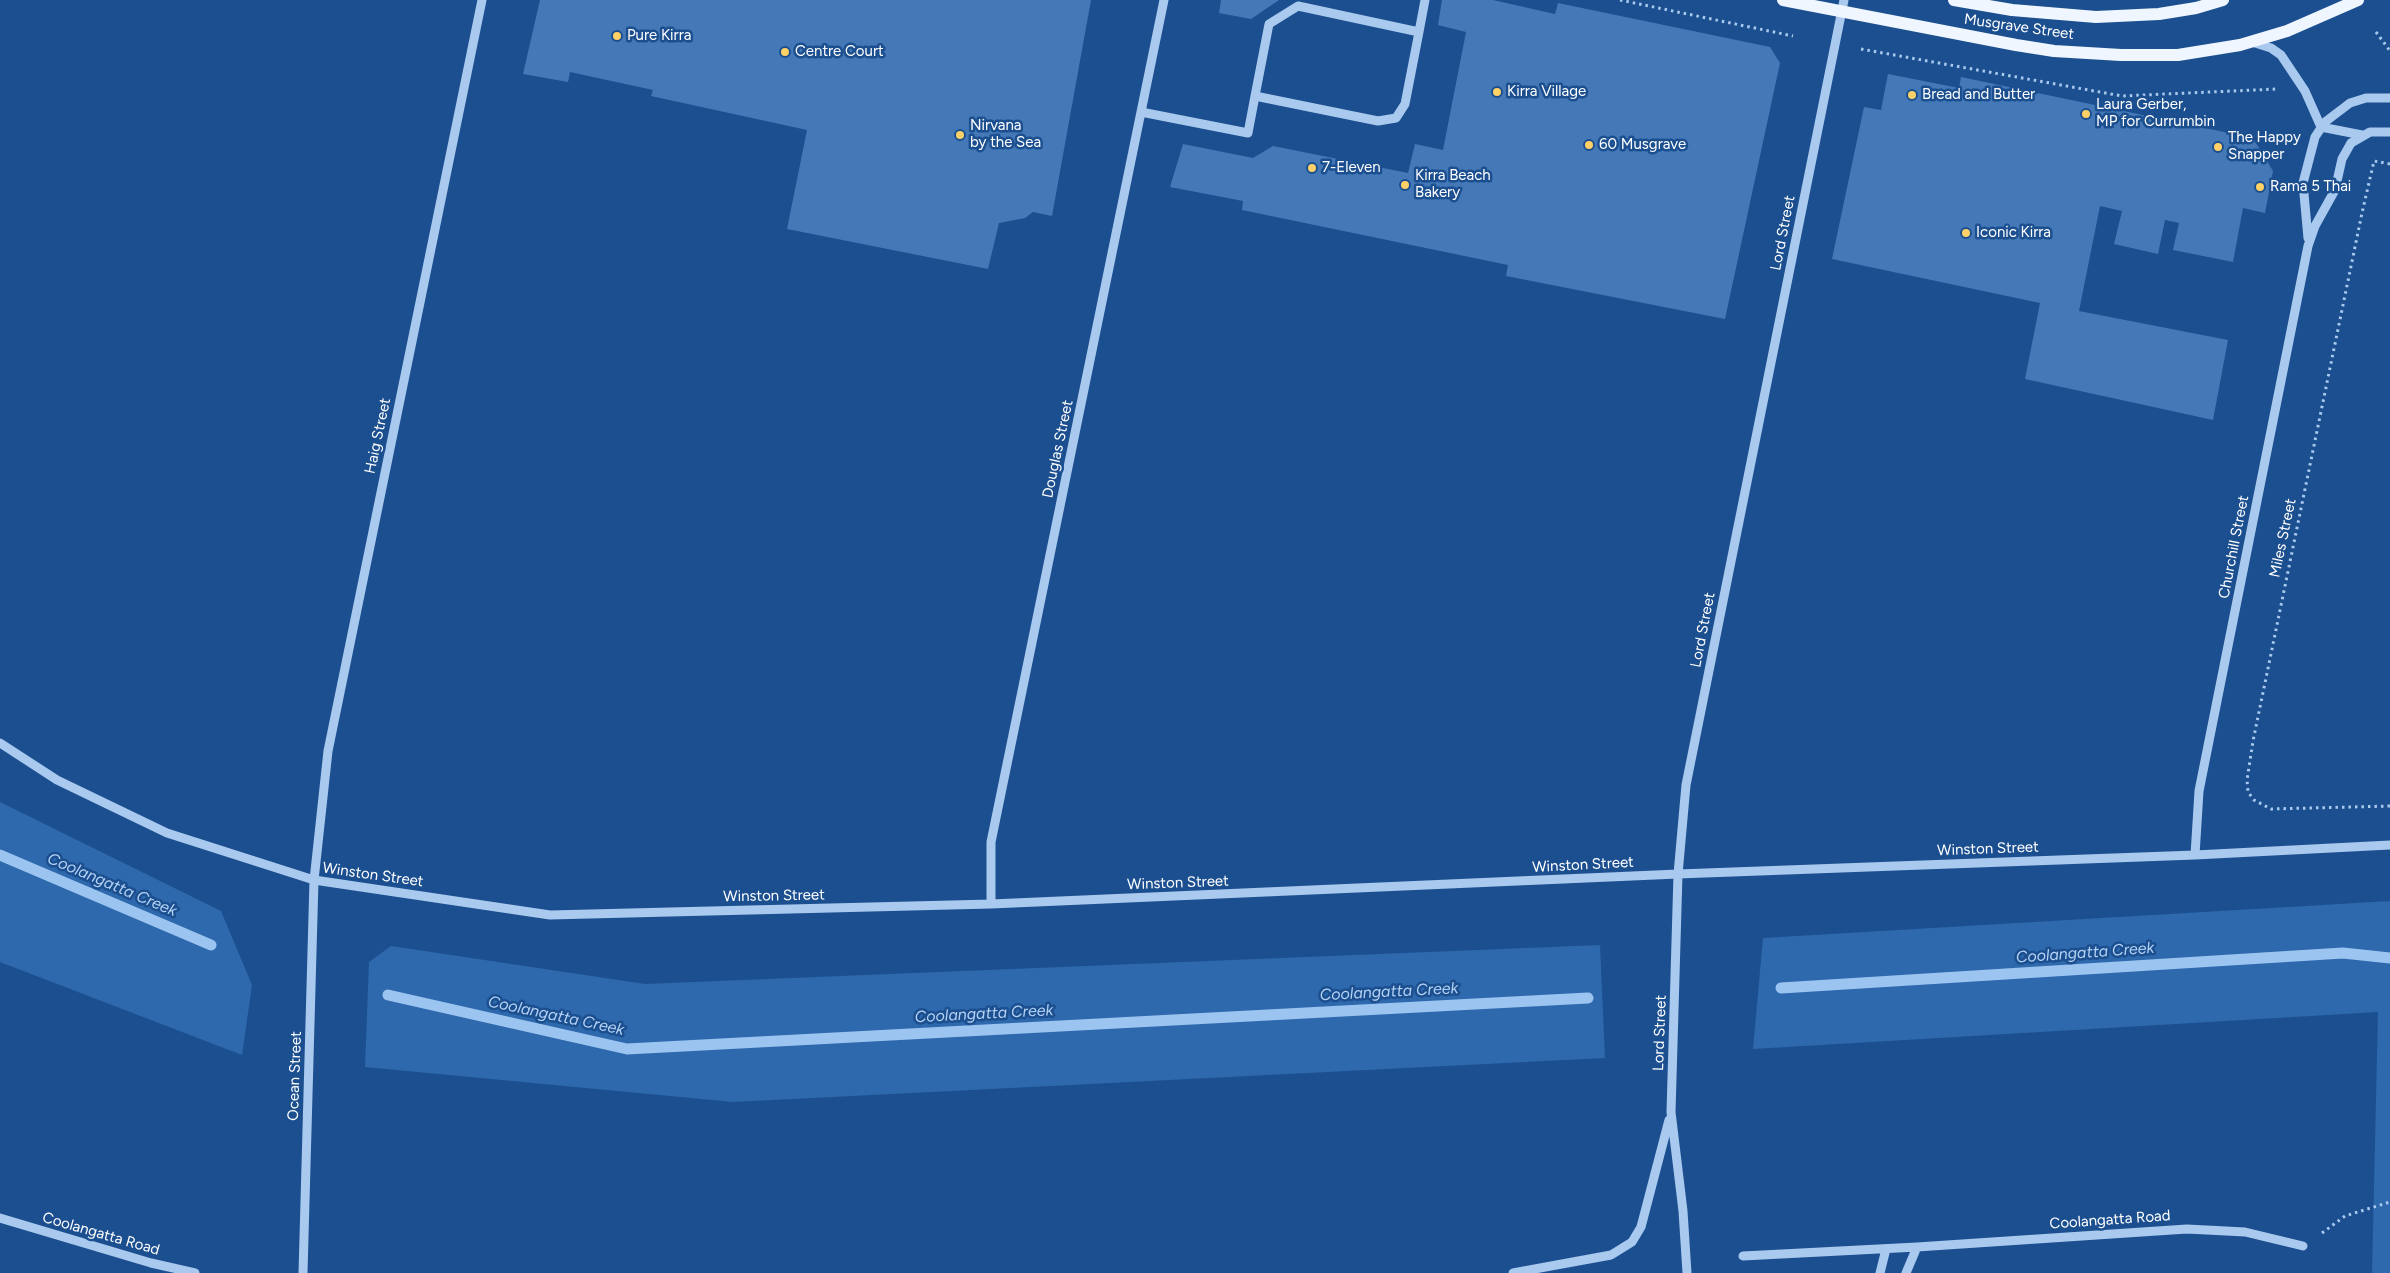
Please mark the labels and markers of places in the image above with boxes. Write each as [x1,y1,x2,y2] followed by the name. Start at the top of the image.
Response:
[627,27,691,45] place label: Pure Kirra
[611,30,623,42] marker: Pure Kirra
[795,43,884,61] place label: Centre Court
[779,46,791,58] marker: Centre Court
[1507,83,1586,101] place label: Kirra Village
[1491,86,1503,98] marker: Kirra Village
[1922,86,2035,104] place label: Bread and Butter
[1906,89,1918,101] marker: Bread and Butter
[2096,96,2215,131] place label: Laura Gerber, MP for Currumbin
[2080,108,2092,120] marker: Laura Gerber, MP for Currumbin
[970,117,1041,152] place label: Nirvana by the Sea
[954,129,966,141] marker: Nirvana by the Sea
[2228,129,2301,164] place label: The Happy Snapper
[1599,136,1686,154] place label: 60 Musgrave
[1583,139,1595,151] marker: 60 Musgrave
[2212,141,2224,153] marker: The Happy Snapper
[1322,159,1381,177] place label: 7-Eleven
[1306,162,1318,174] marker: 7-Eleven
[1415,167,1491,202] place label: Kirra Beach Bakery
[2270,178,2351,196] place label: Rama 5 Thai
[1399,179,1411,191] marker: Kirra Beach Bakery
[2254,181,2266,193] marker: Rama 5 Thai
[1976,224,2051,242] place label: Iconic Kirra
[1960,227,1972,239] marker: Iconic Kirra

